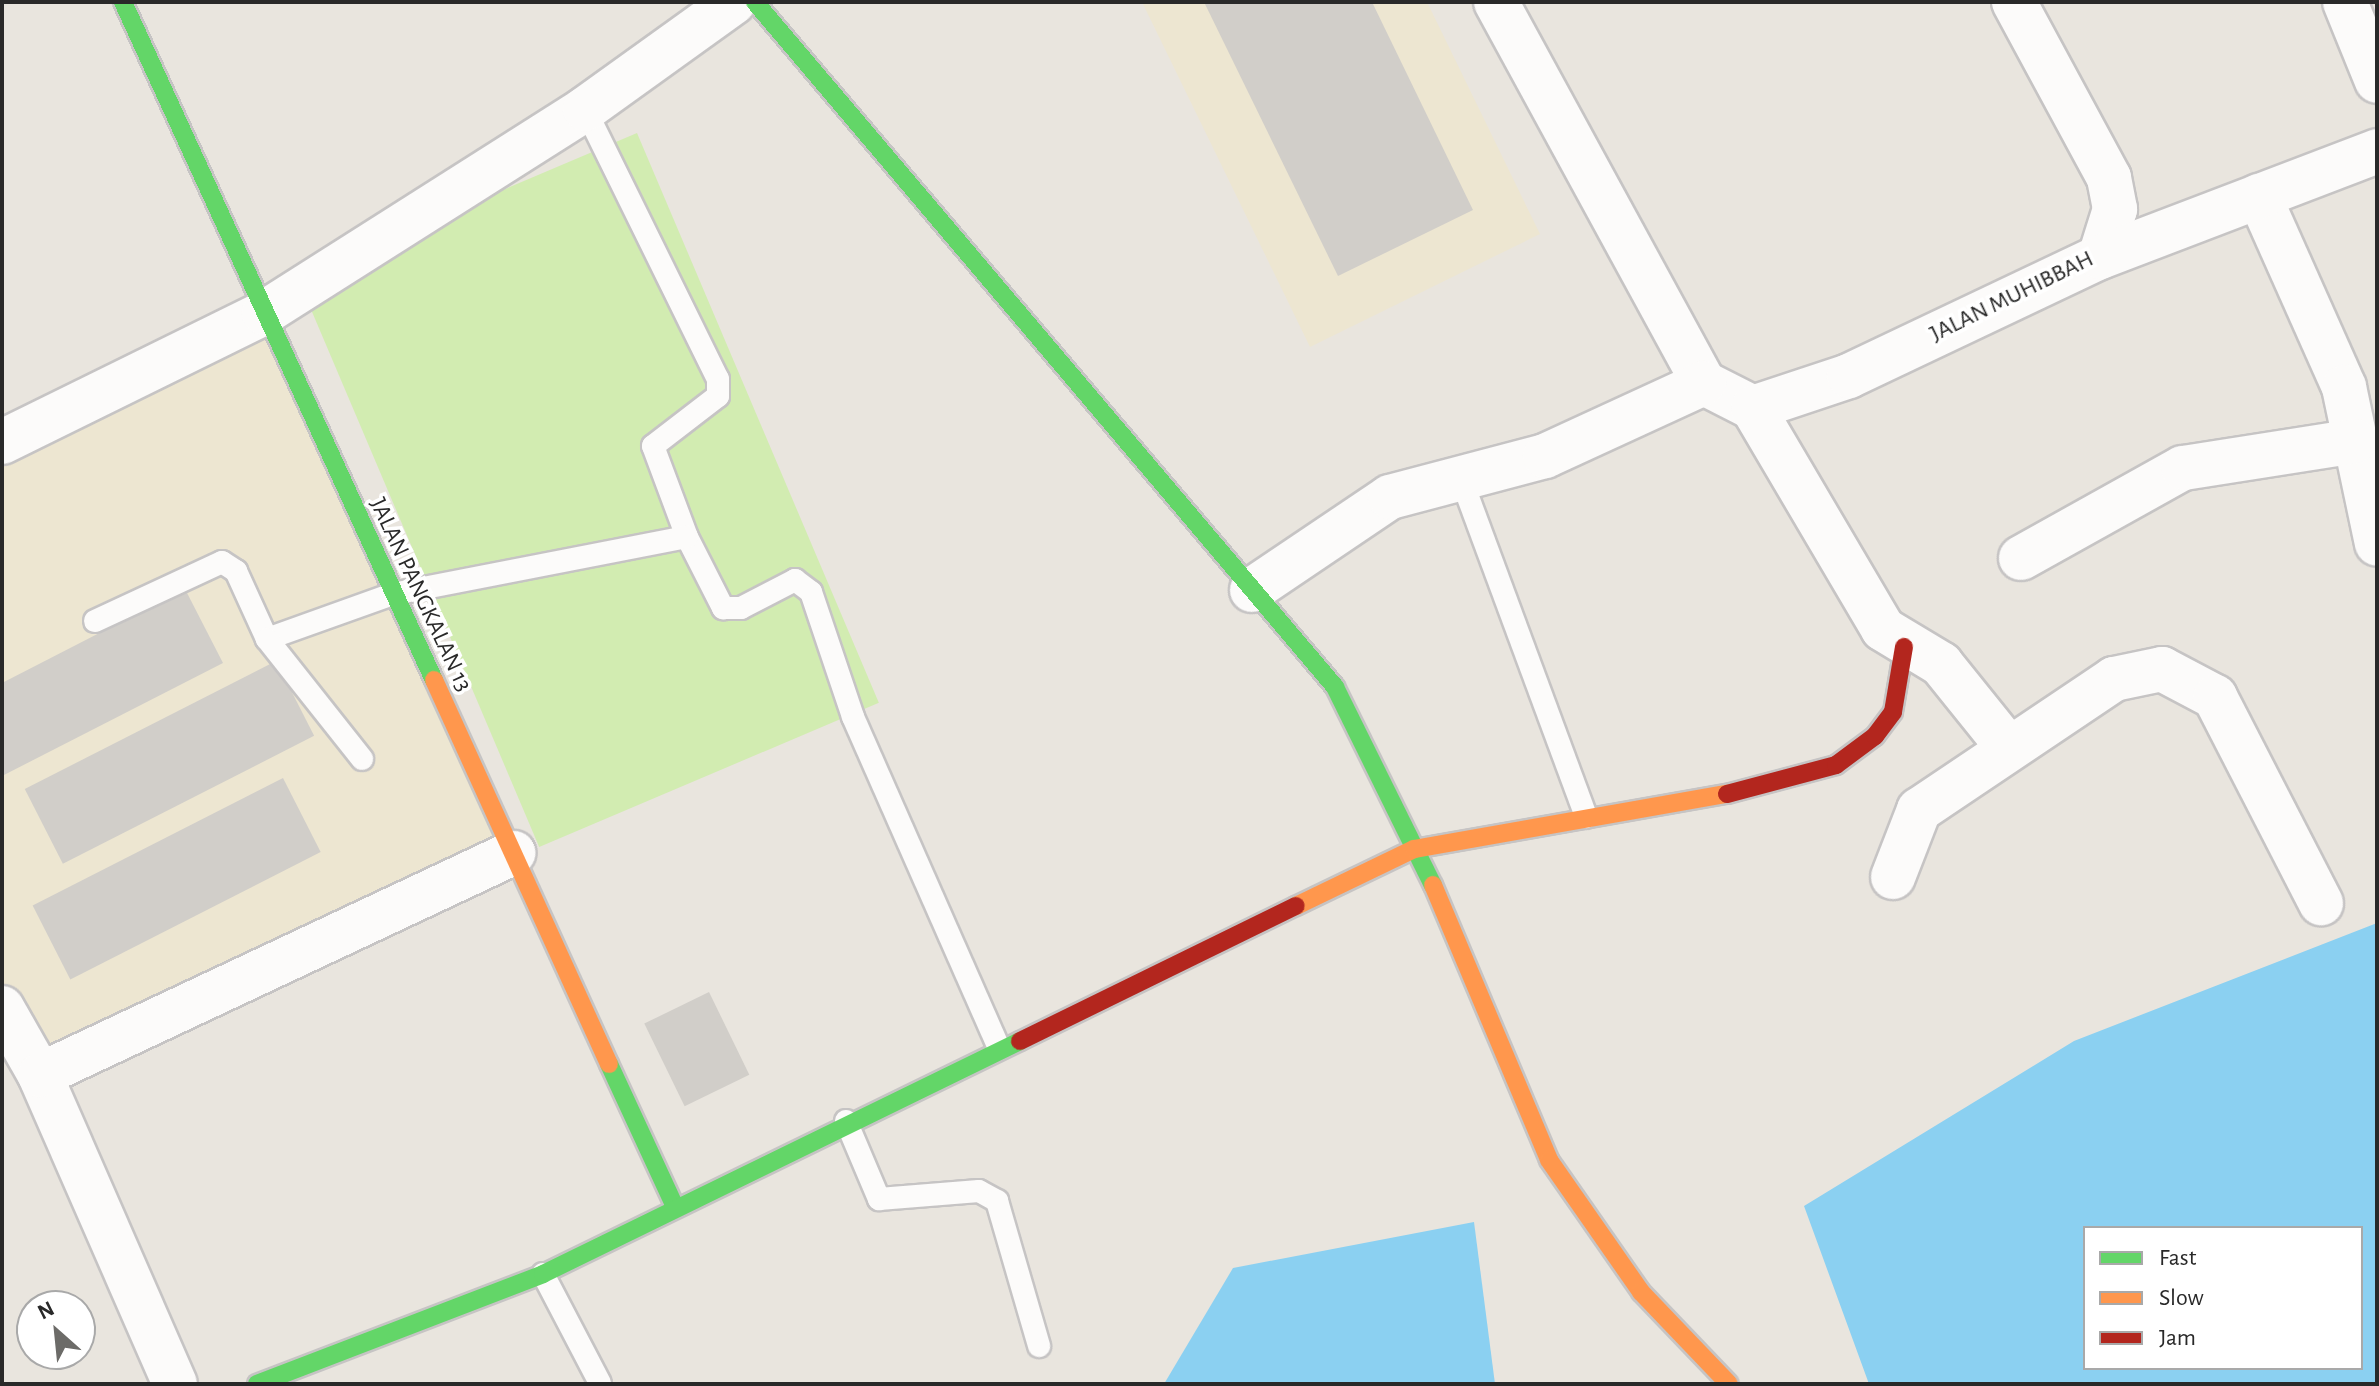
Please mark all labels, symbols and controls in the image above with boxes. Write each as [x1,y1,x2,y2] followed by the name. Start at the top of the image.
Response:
[1926,245,2098,349] street label: JALAN MUHIBBAH
[362,494,478,696] street label: JALAN PANGKALAN 13
[2083,1226,2363,1370] legend
[2159,1246,2196,1270] text: Fast
[2159,1286,2204,1310] text: Slow
[16,1290,96,1370] north arrow
[34,1297,58,1324] text: N
[2159,1326,2196,1350] text: Jam

